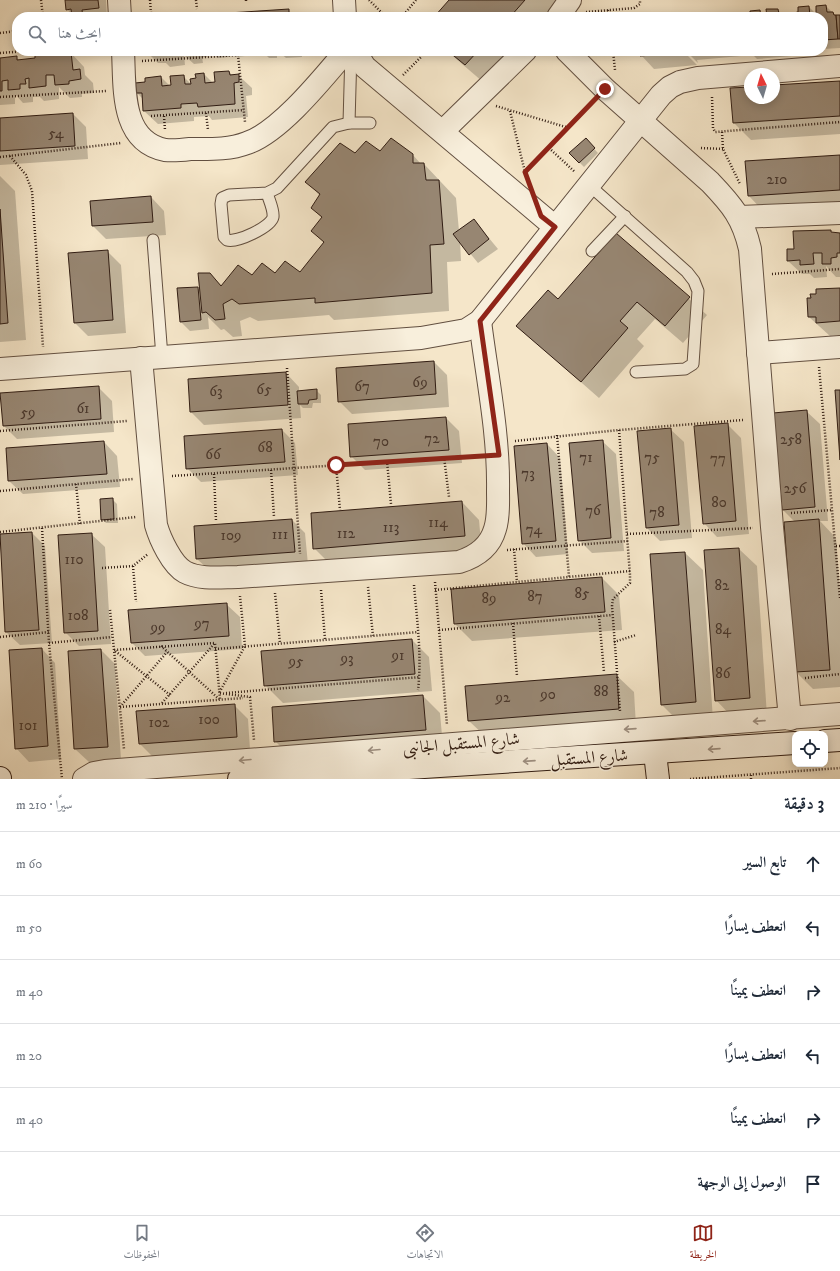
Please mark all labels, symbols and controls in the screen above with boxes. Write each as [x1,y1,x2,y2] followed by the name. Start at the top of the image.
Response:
[12,12,828,56] search box
[26,23,48,45] icon: search
[58,24,101,43] text: ابحث هنا
[744,68,780,104] north arrow
[596,80,614,98] route end
[48,124,64,143] house number: 54
[767,170,787,189] house number: 210
[412,373,428,392] house number: 69
[354,377,370,396] house number: 67
[256,380,272,399] house number: 65
[209,382,223,401] house number: 63
[76,399,90,418] house number: 61
[21,403,35,422] house number: 59
[424,429,440,448] house number: 72
[780,430,802,449] house number: 258
[373,432,389,451] house number: 70
[257,438,273,457] house number: 68
[205,445,222,464] house number: 66
[579,448,593,467] house number: 71
[644,448,660,467] house number: 75
[710,449,726,468] house number: 77
[327,456,345,474] route start
[521,464,535,483] house number: 73
[784,479,807,498] house number: 256
[711,493,727,512] house number: 80
[585,501,602,520] house number: 76
[649,503,665,522] house number: 78
[428,513,448,532] house number: 114
[383,518,399,537] house number: 113
[526,520,543,539] house number: 74
[337,524,356,543] house number: 112
[272,525,288,544] house number: 111
[220,526,242,545] house number: 109
[64,550,84,569] house number: 110
[715,576,730,595] house number: 82
[575,584,590,603] house number: 85
[527,587,543,606] house number: 87
[482,589,497,608] house number: 89
[67,606,89,625] house number: 108
[193,614,210,633] house number: 97
[150,618,165,637] house number: 99
[715,620,731,639] house number: 84
[391,646,404,665] house number: 91
[339,649,354,668] house number: 93
[288,652,304,671] house number: 95
[715,664,732,683] house number: 86
[593,682,609,701] house number: 88
[539,685,556,704] house number: 90
[495,688,511,707] house number: 92
[198,710,220,729] house number: 100
[149,713,170,732] house number: 102
[19,716,37,735] house number: 101
[753,717,766,724] one-way arrow
[624,726,637,733] one-way arrow
[402,728,521,762] street label: شارع المستقبل الجانبى
[792,731,828,767] map controls
[792,731,828,767] button: locate
[549,744,629,774] street label: شارع المستقبل
[708,745,721,752] one-way arrow
[368,746,381,753] one-way arrow
[239,757,252,764] one-way arrow
[523,757,536,764] one-way arrow
[784,793,824,815] text: 3 دقيقة
[16,797,73,813] text: سيرًا · 210 m
[744,853,786,872] text: تابع السير
[802,853,824,875] icon: ahead
[16,856,42,872] text: 60 m
[725,917,786,936] text: انعطف يسارًا
[802,917,824,939] icon: left
[16,920,42,936] text: 50 m
[731,981,786,1000] text: انعطف يمينًا
[802,981,824,1003] icon: right
[16,984,43,1000] text: 40 m
[725,1045,786,1064] text: انعطف يسارًا
[802,1045,824,1067] icon: left
[16,1048,42,1064] text: 20 m
[731,1109,786,1128] text: انعطف يمينًا
[802,1109,824,1131] icon: right
[16,1112,43,1128] text: 40 m
[697,1173,786,1192] text: الوصول إلى الوجهة
[802,1173,824,1195] icon: arrive
[123,1222,160,1265] tab: المحفوظات
[406,1222,443,1265] tab: الاتجاهات
[690,1222,717,1265] tab: الخريطة

